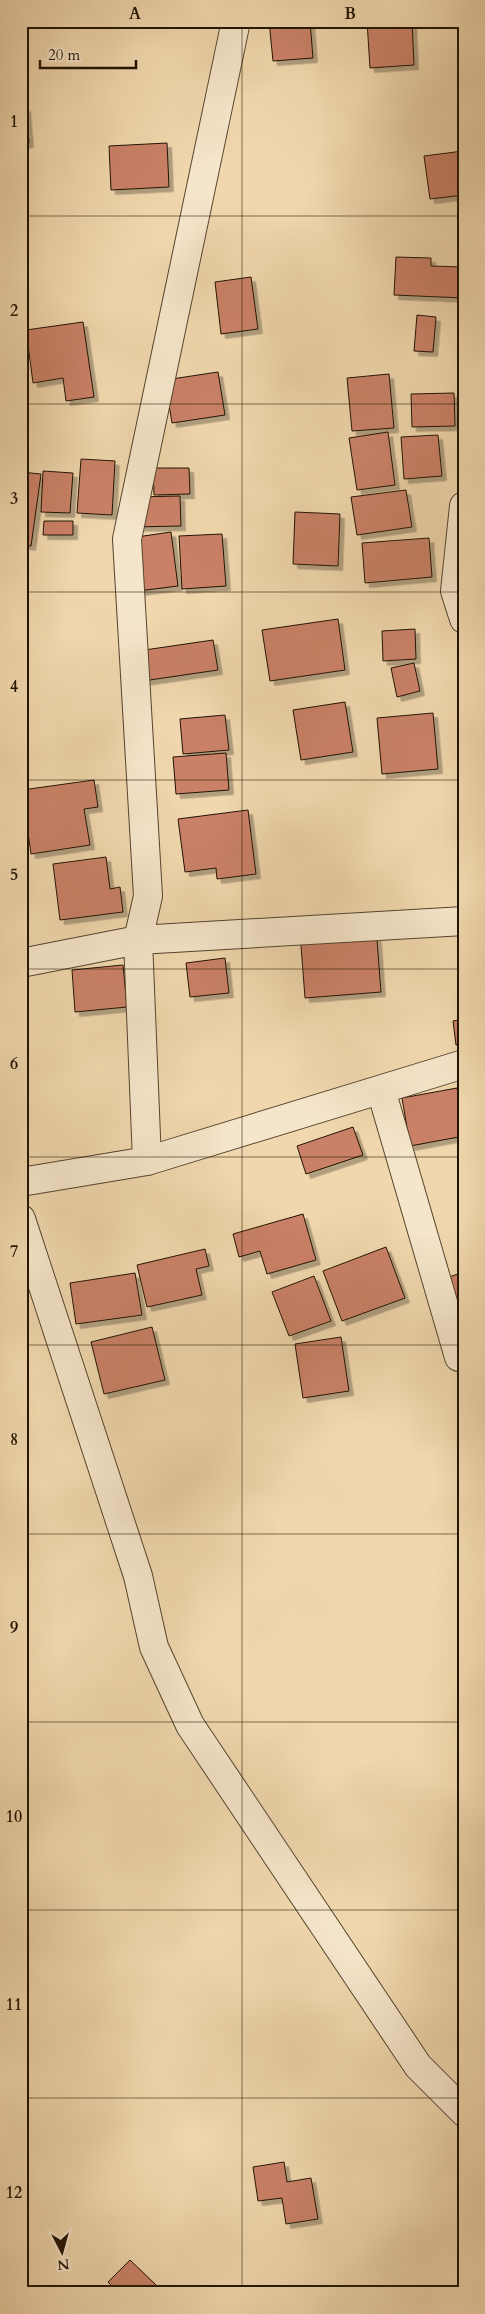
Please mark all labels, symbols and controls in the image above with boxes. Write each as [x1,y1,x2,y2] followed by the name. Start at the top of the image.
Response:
[129,3,141,25] text: A
[344,3,356,25] text: B
[40,38,136,70] scale bar
[48,45,80,65] text: 20 m
[10,111,18,133] text: 1
[10,300,18,322] text: 2
[10,488,18,510] text: 3
[10,676,18,698] text: 4
[10,864,18,886] text: 5
[10,1053,18,1075] text: 6
[10,1241,18,1263] text: 7
[10,1429,18,1451] text: 8
[10,1617,18,1639] text: 9
[6,1806,22,1828] text: 10
[6,1994,22,2016] text: 11
[6,2182,22,2204] text: 12
[38,2226,88,2276] north arrow
[56,2254,70,2275] text: N

